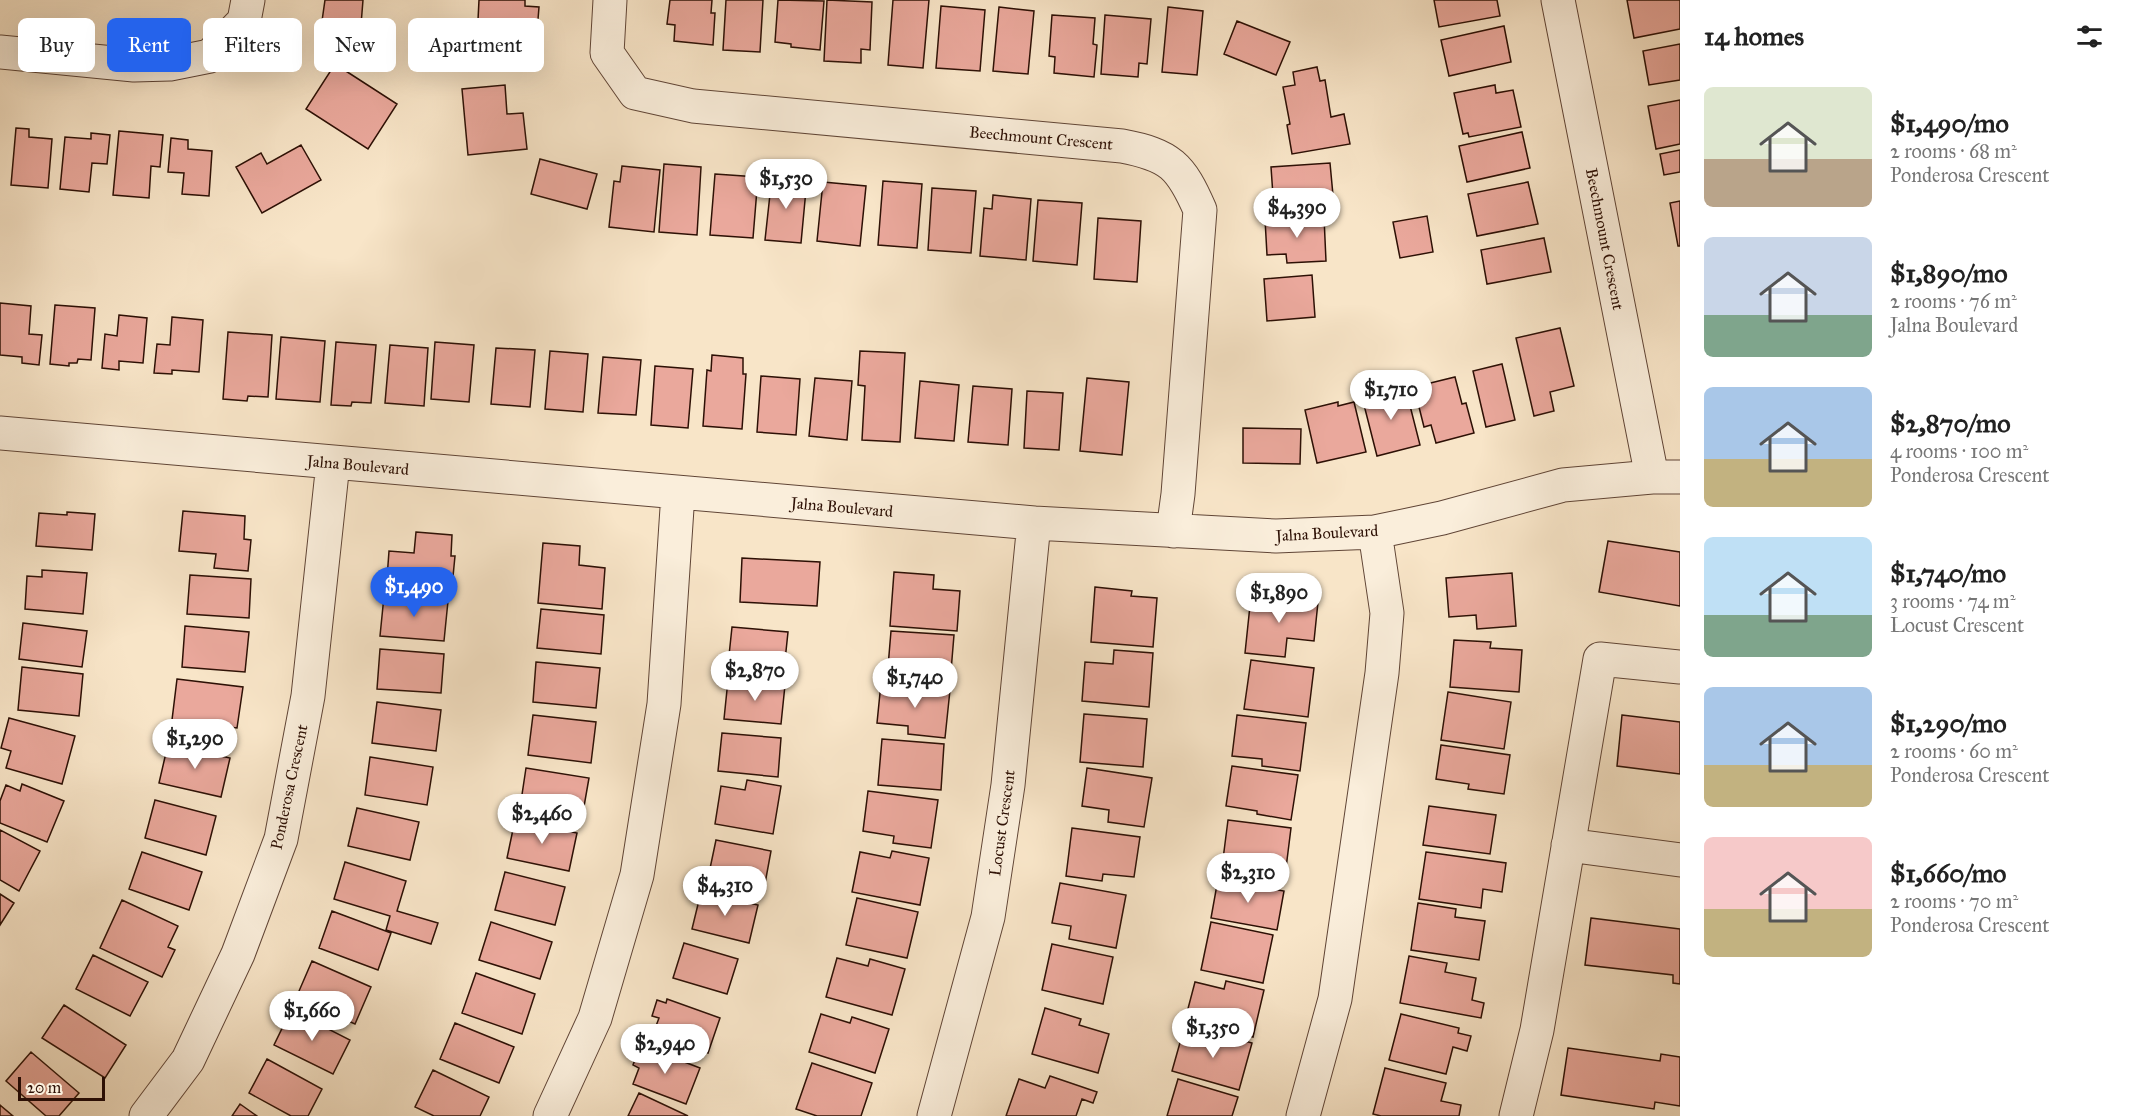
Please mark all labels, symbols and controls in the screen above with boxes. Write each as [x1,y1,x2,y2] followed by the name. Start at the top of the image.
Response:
[18,18,95,72] chip: Buy
[107,18,191,72] chip: Rent
[203,18,302,72] chip: Filters
[314,18,396,72] chip: New
[408,18,544,72] chip: Apartment
[1704,20,1804,52] text: 14 homes
[2073,20,2106,53] icon: filters
[1890,107,2009,139] text: $1,490/mo
[1752,111,1824,183] icon: home
[968,122,1114,154] street label: Beechmount Crescent
[1890,139,2017,163] text: 2 rooms · 68 m²
[737,159,835,210] pin: $1,530
[1890,163,2049,187] text: Ponderosa Crescent
[759,166,813,190] text: $1,530
[1582,166,1628,312] street label: Beechmount Crescent
[1248,188,1346,239] pin: $4,390
[1267,195,1327,219] text: $4,390
[1890,257,2008,289] text: $1,890/mo
[1752,261,1824,333] icon: home
[1890,289,2017,313] text: 2 rooms · 76 m²
[1890,313,2018,337] text: Jalna Boulevard
[1342,370,1440,421] pin: $1,710
[1364,377,1418,401] text: $1,710
[1890,407,2011,439] text: $2,870/mo
[1752,411,1824,483] icon: home
[1890,439,2028,463] text: 4 rooms · 100 m²
[304,451,410,480] street label: Jalna Boulevard
[1890,463,2049,487] text: Ponderosa Crescent
[788,493,894,522] street label: Jalna Boulevard
[1273,521,1379,546] street label: Jalna Boulevard
[1890,557,2006,589] text: $1,740/mo
[1752,561,1824,633] icon: home
[365,567,463,618] pin: $1,490
[1230,573,1328,624] pin: $1,890
[385,574,443,598] text: $1,490
[1250,580,1308,604] text: $1,890
[1890,589,2015,613] text: 3 rooms · 74 m²
[1890,613,2024,637] text: Locust Crescent
[706,651,804,702] pin: $2,870
[725,658,785,682] text: $2,870
[866,658,964,709] pin: $1,740
[887,665,943,689] text: $1,740
[1890,707,2007,739] text: $1,290/mo
[1752,711,1824,783] icon: home
[146,719,244,770] pin: $1,290
[266,722,312,851] street label: Ponderosa Crescent
[166,726,224,750] text: $1,290
[1890,739,2018,763] text: 2 rooms · 60 m²
[1890,763,2049,787] text: Ponderosa Crescent
[985,768,1019,877] street label: Locust Crescent
[493,794,591,845] pin: $2,460
[512,801,572,825] text: $2,460
[1199,853,1297,904] pin: $2,310
[1890,857,2006,889] text: $1,660/mo
[1221,860,1275,884] text: $2,310
[1752,861,1824,933] icon: home
[676,866,774,917] pin: $4,310
[697,873,753,897] text: $4,310
[1890,889,2018,913] text: 2 rooms · 70 m²
[1890,913,2049,937] text: Ponderosa Crescent
[263,991,361,1042] pin: $1,660
[283,998,341,1022] text: $1,660
[1164,1008,1262,1059] pin: $1,350
[1186,1015,1240,1039] text: $1,350
[616,1024,714,1075] pin: $2,940
[635,1031,695,1055] text: $2,940
[18,1074,105,1102] scale bar
[27,1078,61,1097] text: 20 m

